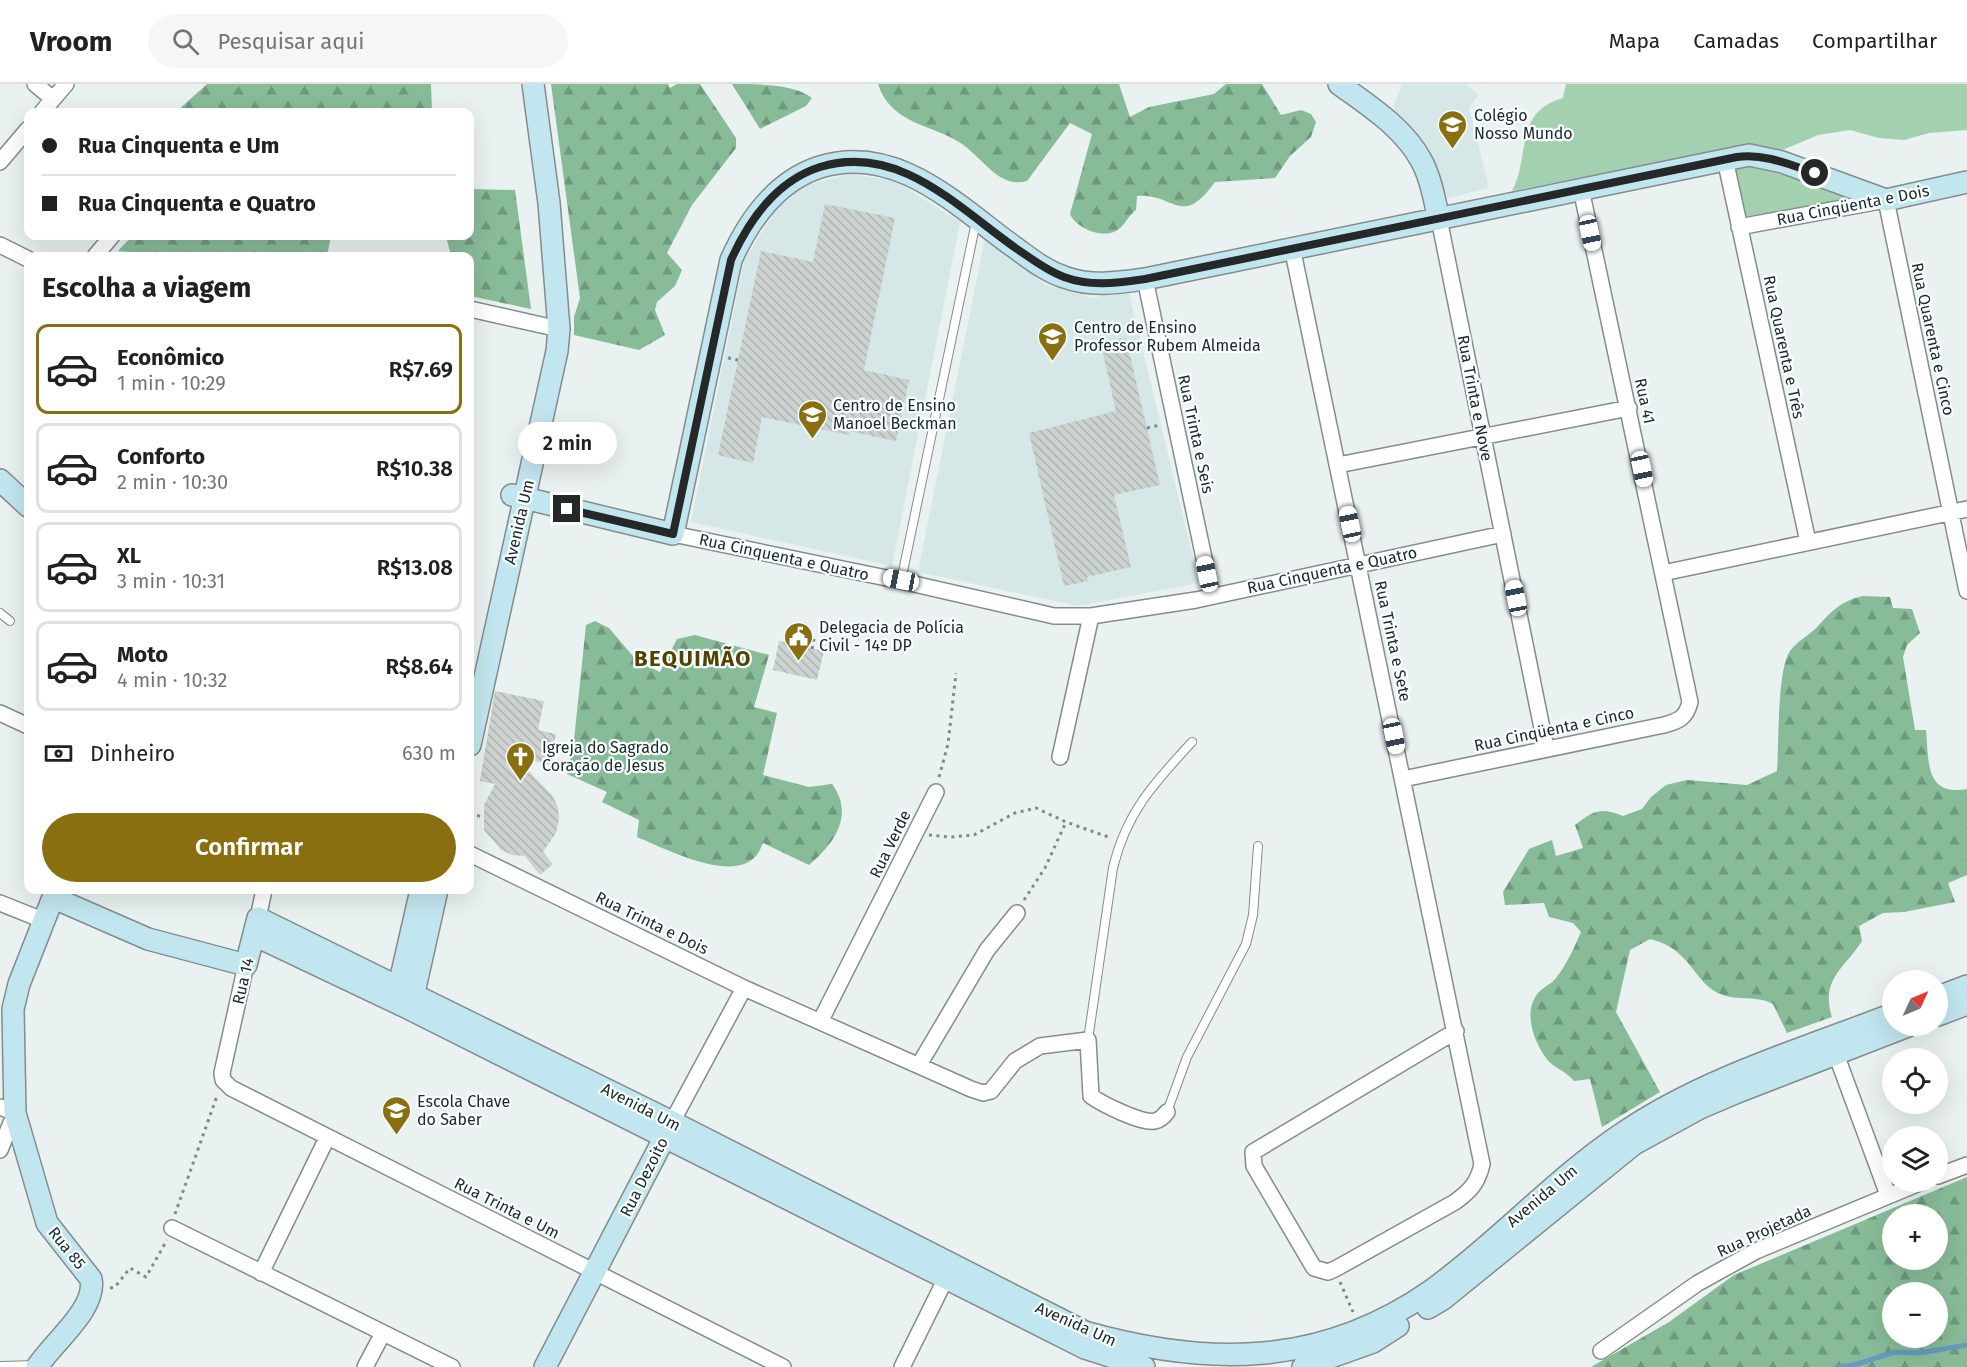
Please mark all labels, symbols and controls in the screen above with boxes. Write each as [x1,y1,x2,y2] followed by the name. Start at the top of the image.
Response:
[148,14,568,68] search box
[30,25,112,58] text: Vroom
[169,25,202,58] icon: search
[217,28,364,55] text: Pesquisar aqui
[1609,28,1660,54] text: Mapa
[1693,28,1779,54] text: Camadas
[1812,28,1937,54] text: Compartilhar
[1474,106,1573,143] place label: Colégio Nosso Mundo
[1437,108,1469,150] school or university icon: Colégio Nosso Mundo
[78,132,279,159] text: Rua Cinquenta e Um
[1801,159,1828,186] route start
[1775,181,1931,229] street label: Rua Cinqüenta e Dois
[78,190,316,217] text: Rua Cinquenta e Quatro
[1577,214,1603,252] car
[1908,261,1958,417] street label: Rua Quarenta e Cinco
[42,272,251,304] text: Escolha a viagem
[1760,274,1808,420] street label: Rua Quarenta e Três
[1074,318,1261,355] place label: Centro de Ensino Professor Rubem Almeida
[1037,320,1069,362] school or university icon: Centro de Ensino Professor Rubem Almeida
[1453,333,1497,463] street label: Rua Trinta e Nove
[45,342,99,396] icon: car
[117,344,224,371] text: Econômico
[389,356,453,383] text: R$7.69
[117,371,226,395] text: 1 min · 10:29
[1174,373,1218,495] street label: Rua Trinta e Seis
[1631,376,1659,426] street label: Rua 41
[833,396,957,433] place label: Centro de Ensino Manoel Beckman
[796,398,828,440] school or university icon: Centro de Ensino Manoel Beckman
[518,422,616,464] callout: 2 min
[543,431,592,455] text: 2 min
[45,441,99,495] icon: car
[117,443,205,470] text: Conforto
[1629,450,1655,488] car
[376,455,453,482] text: R$10.38
[117,470,228,494] text: 2 min · 10:30
[500,478,538,566] street label: Avenida Um
[553,495,580,522] route end
[1337,505,1363,543] car
[697,530,871,584] street label: Rua Cinquenta e Quatro
[45,540,99,594] icon: car
[117,542,141,569] text: XL
[1245,543,1419,597] street label: Rua Cinquenta e Quatro
[377,554,453,581] text: R$13.08
[1194,555,1220,593] car
[882,568,920,592] car
[117,569,225,593] text: 3 min · 10:31
[1371,579,1415,703] street label: Rua Trinta e Sete
[1504,579,1528,617] car
[819,618,964,655] place label: Delegacia de Polícia Civil - 14º DP
[782,620,814,662] public building icon: Delegacia de Polícia Civil - 14º DP
[45,639,99,693] icon: car
[117,641,168,668] text: Moto
[634,645,752,672] district label: BEQUIMÃO
[386,653,453,680] text: R$8.64
[117,668,227,692] text: 4 min · 10:32
[1472,703,1636,755] street label: Rua Cinqüenta e Cinco
[1381,717,1407,755] car
[42,737,75,770] icon: cash
[542,738,669,776] place label: Igreja do Sagrado Coração de Jesus
[90,740,175,767] text: Dinheiro
[505,740,537,782] church icon: Igreja do Sagrado Coração de Jesus
[402,741,456,765] text: 630 m
[865,807,915,881] street label: Rua Verde
[42,813,456,882] button: Confirmar
[593,888,711,958] street label: Rua Trinta e Dois
[228,955,258,1006] street label: Rua 14
[1882,970,1948,1036] north arrow
[1882,970,1948,1348] map controls
[1882,1048,1948,1114] button: locate
[598,1079,684,1135] street label: Avenida Um
[417,1092,510,1129] place label: Escola Chave do Saber
[380,1094,412,1136] school or university icon: Escola Chave do Saber
[1882,1126,1948,1192] button: layers
[616,1134,672,1220] street label: Rua Dezoito
[1503,1161,1581,1231] street label: Avenida Um
[451,1173,563,1243] street label: Rua Trinta e Um
[1714,1201,1814,1261] street label: Rua Projetada
[1882,1204,1948,1270] button: +
[44,1223,90,1273] street label: Rua 85
[1882,1282,1948,1348] button: −
[1033,1298,1119,1350] street label: Avenida Um

